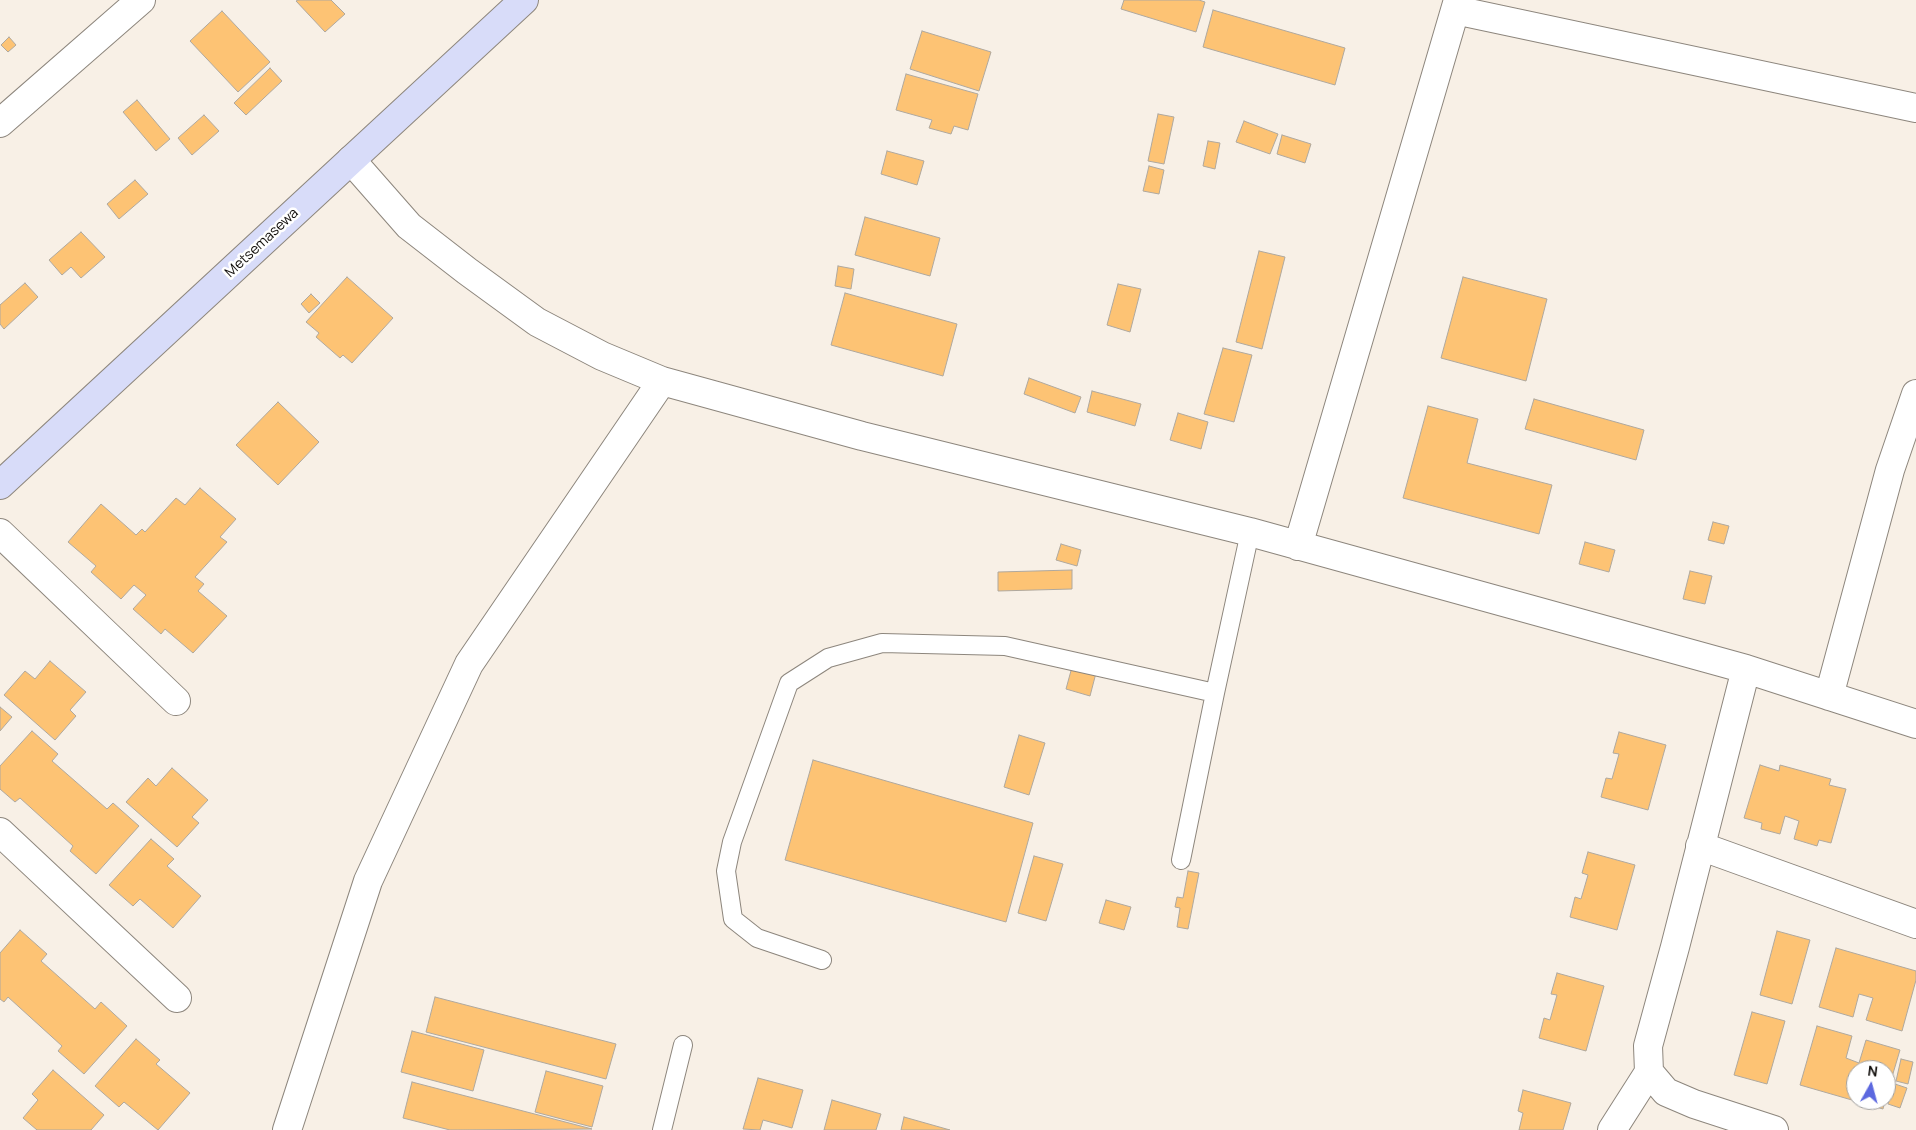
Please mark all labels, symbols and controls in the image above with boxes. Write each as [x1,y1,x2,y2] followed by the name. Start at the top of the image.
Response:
[222,205,302,281] street label: Metsemasewa
[1846,1060,1896,1110] north arrow
[1867,1061,1879,1081] text: N

